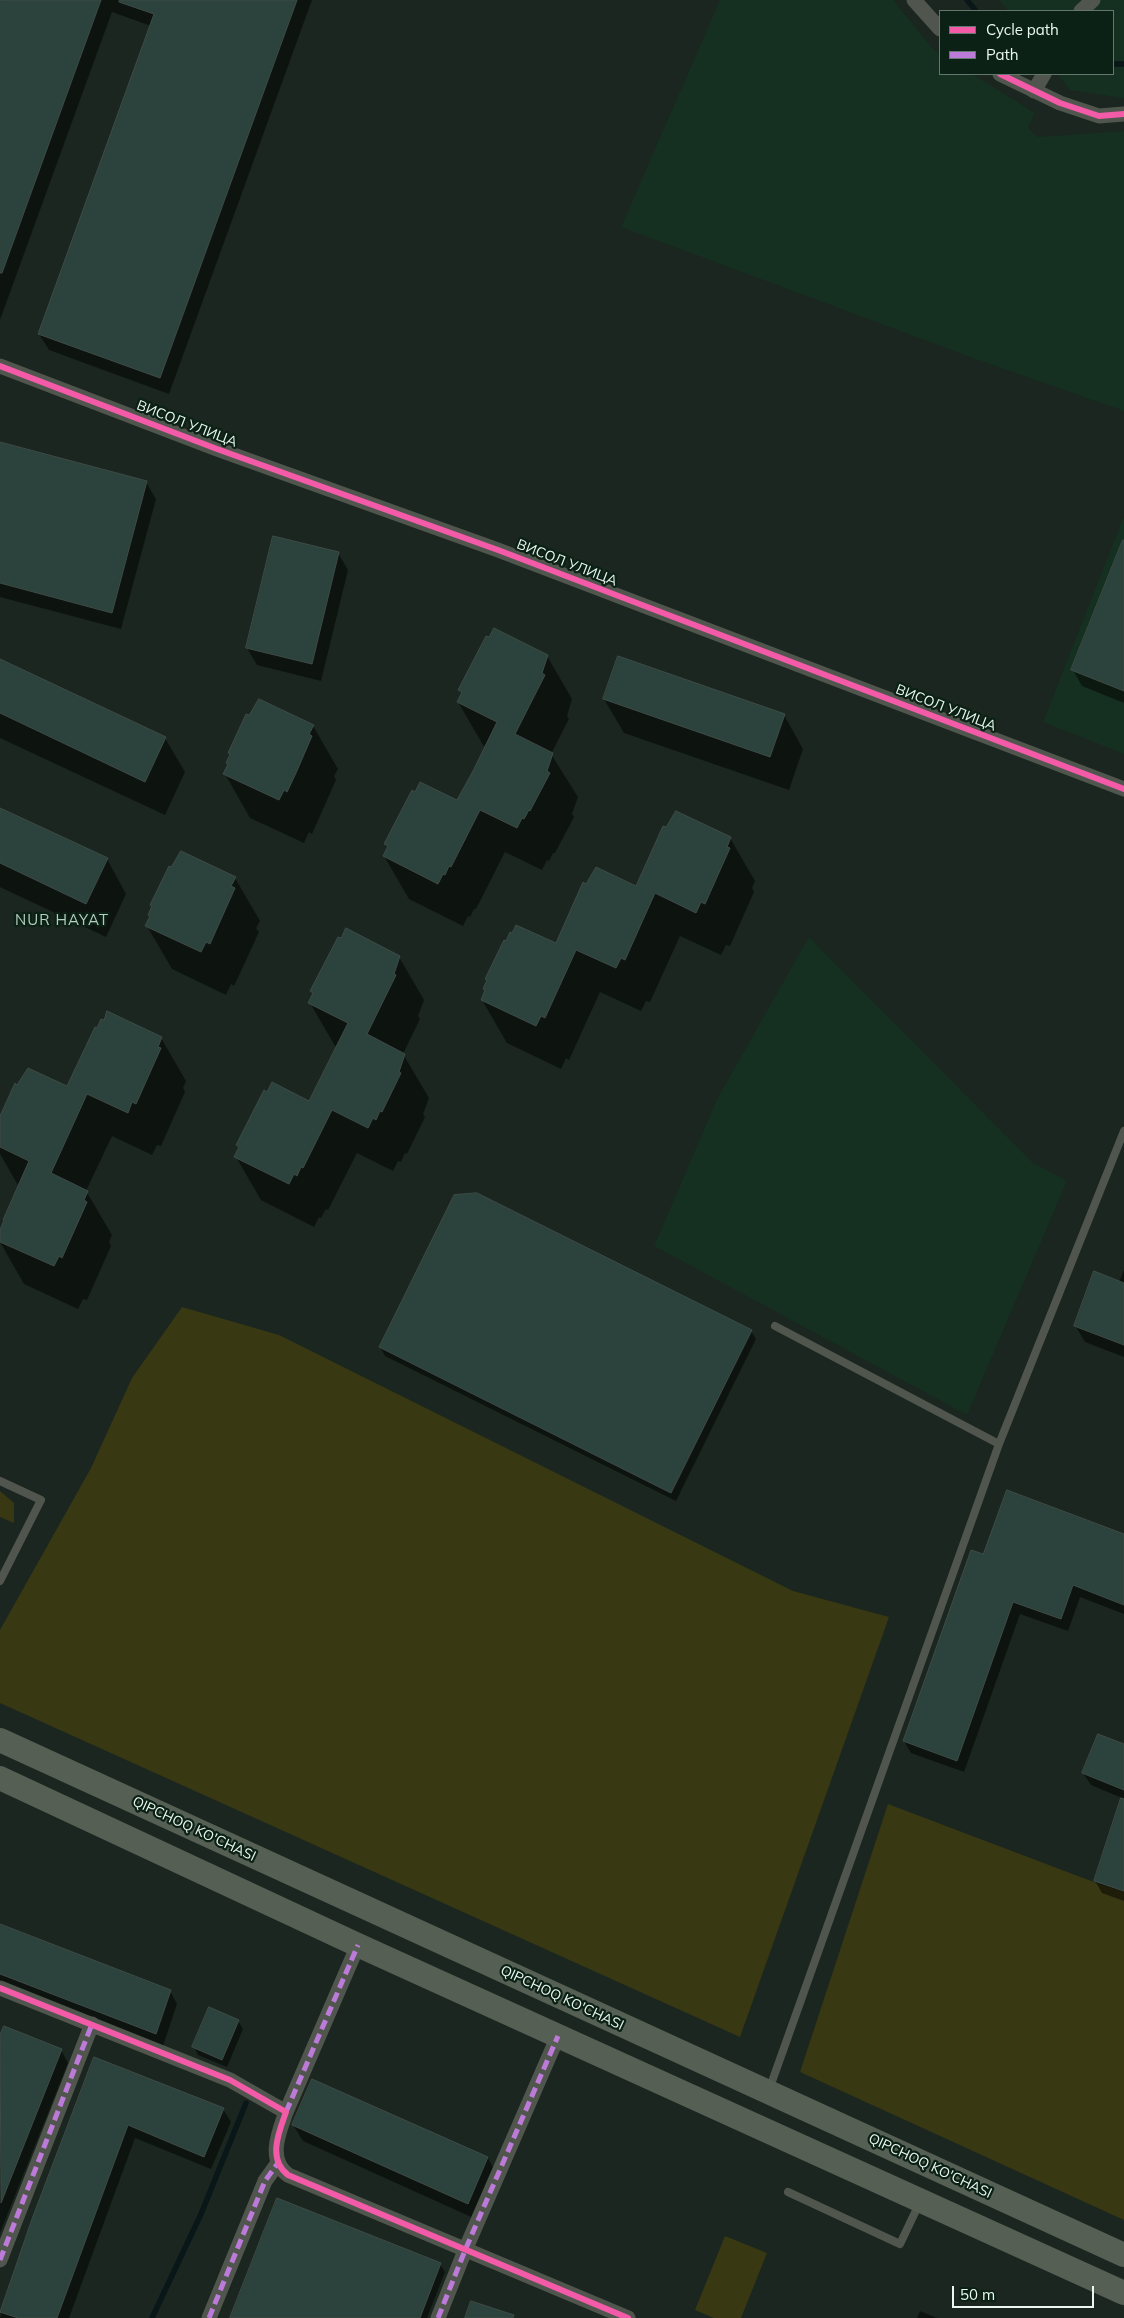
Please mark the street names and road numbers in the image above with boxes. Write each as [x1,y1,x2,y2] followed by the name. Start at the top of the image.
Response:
[134,397,240,451] street label: ВИСОЛ УЛИЦА
[514,536,620,590] street label: ВИСОЛ УЛИЦА
[893,681,999,735] street label: ВИСОЛ УЛИЦА
[130,1793,258,1865] street label: QIPCHOQ KO'CHASI
[498,1962,626,2034] street label: QIPCHOQ KO'CHASI
[866,2130,994,2202] street label: QIPCHOQ KO'CHASI

